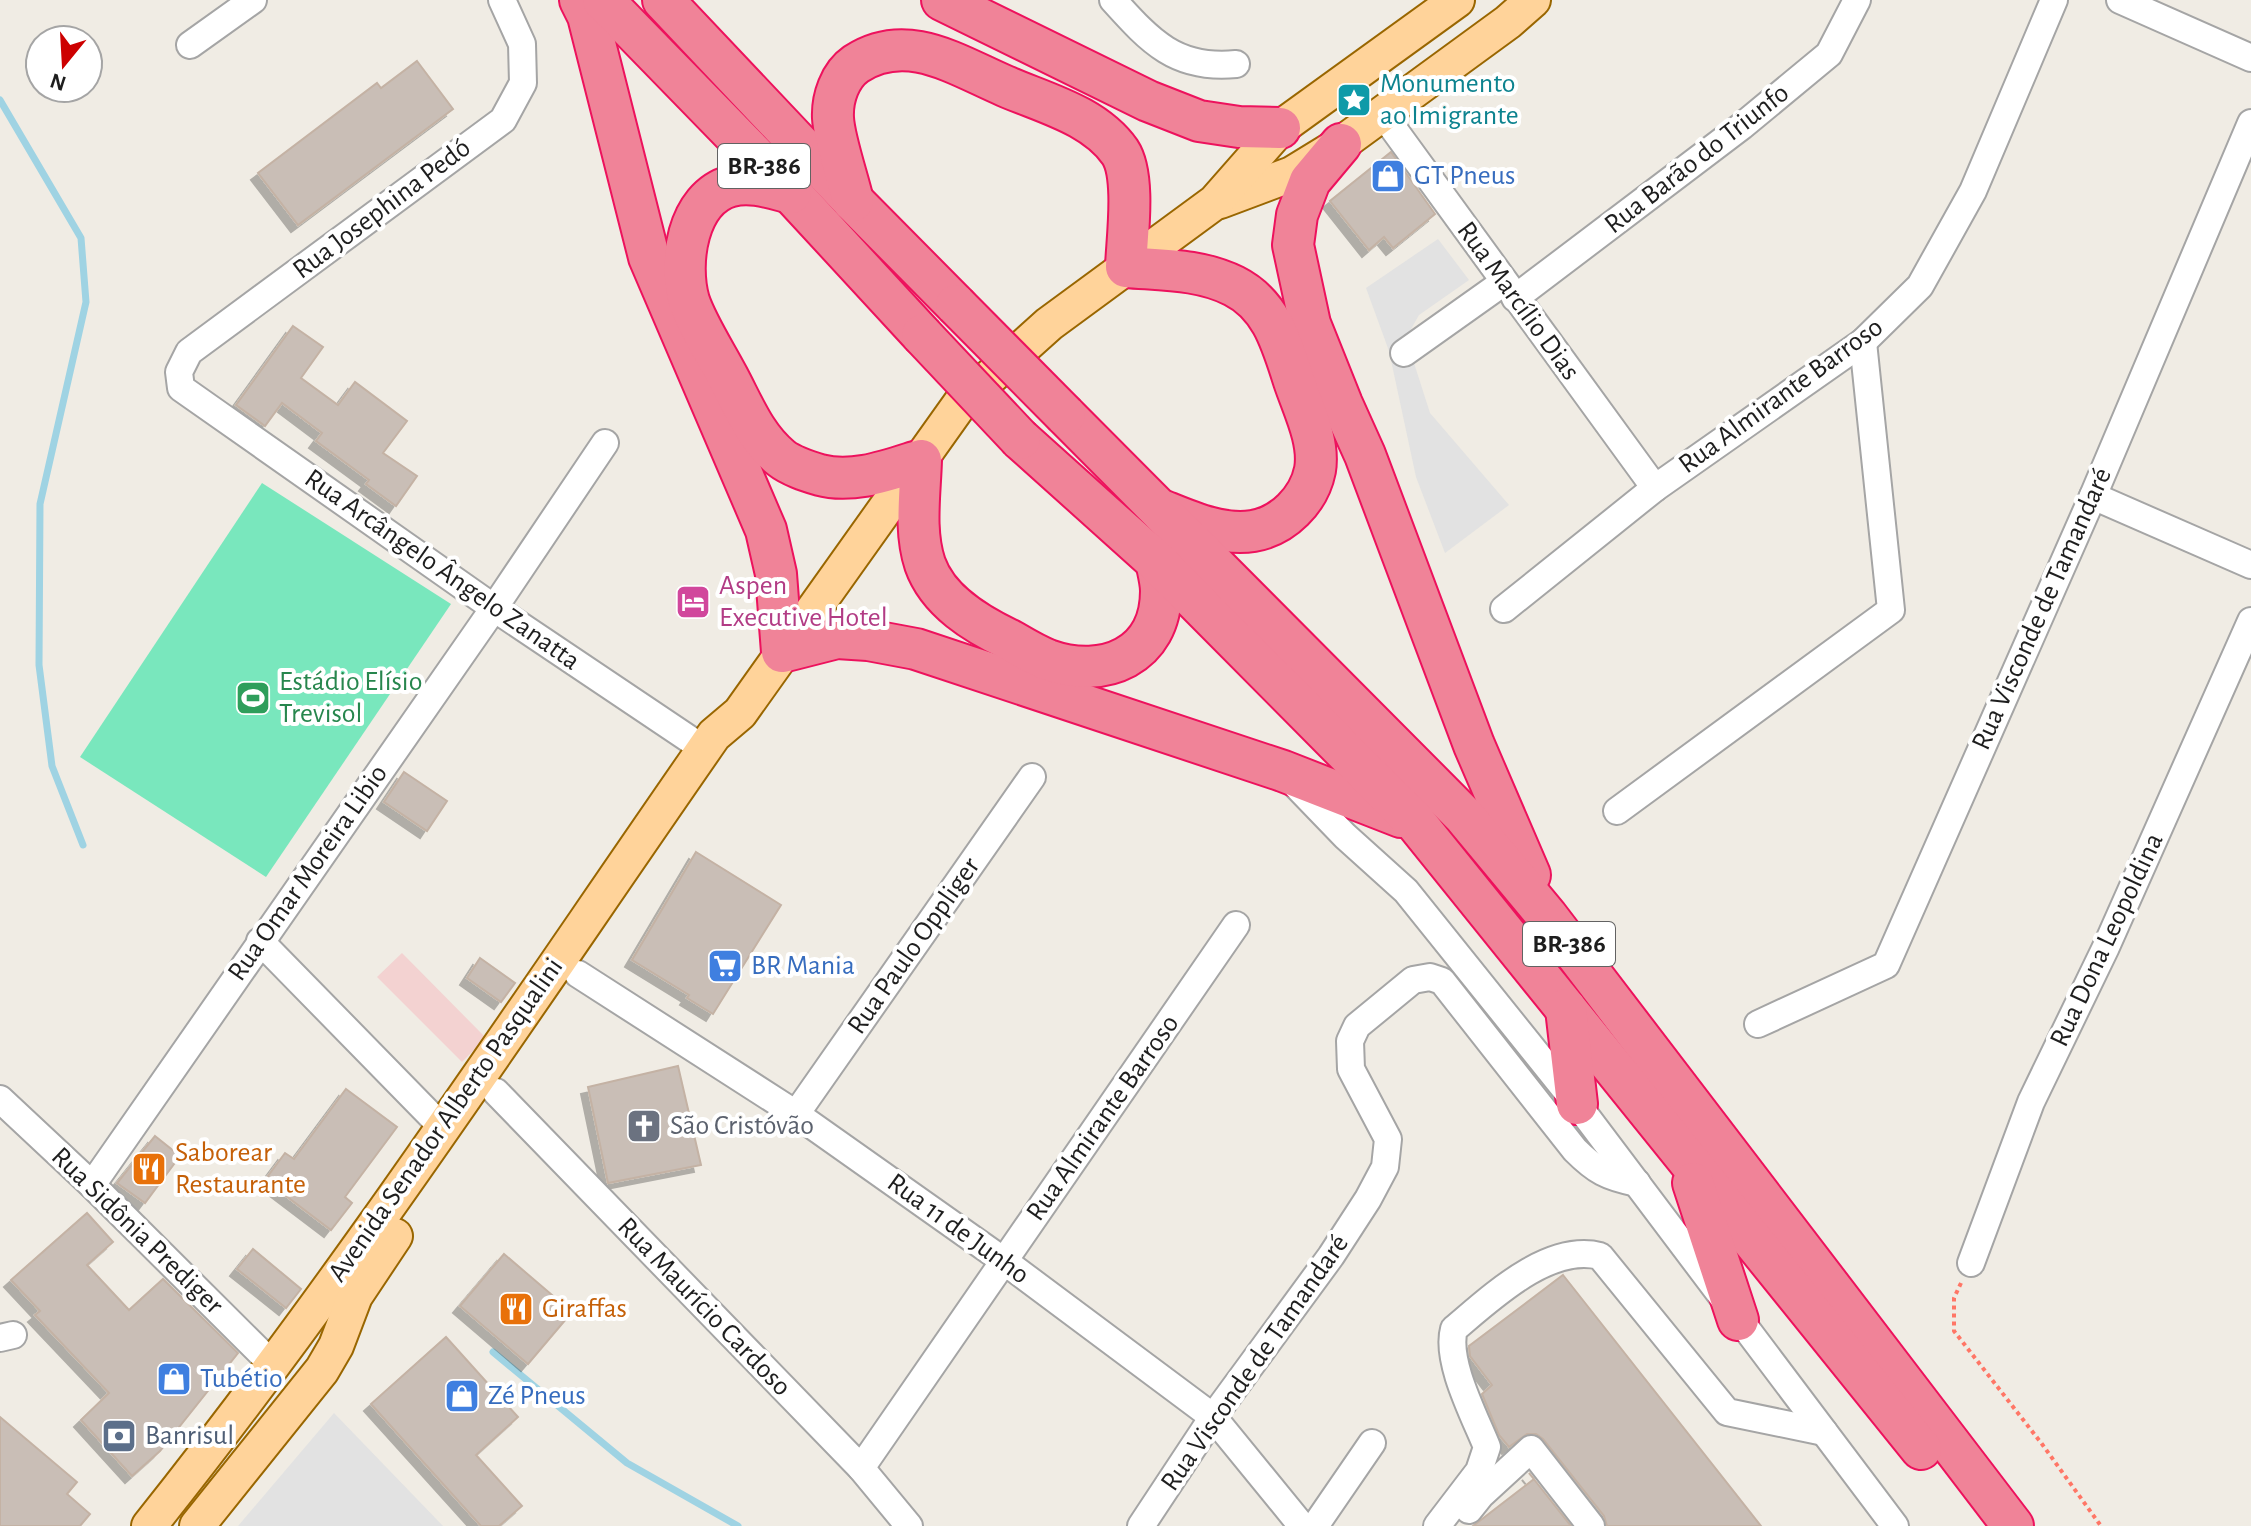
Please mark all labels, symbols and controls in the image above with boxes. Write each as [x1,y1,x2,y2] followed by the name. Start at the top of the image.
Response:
[24,24,104,104] north arrow
[47,69,69,95] text: N
[1380,70,1519,130] place label: Monumento ao Imigrante
[1600,79,1794,239] street label: Rua Barão do Triunfo
[1335,81,1373,119] place icon: Monumento ao Imigrante
[288,133,476,285] street label: Rua Josephina Pedó
[718,144,810,188] road number: BR-386
[1369,157,1407,195] shop icon: GT Pneus
[1414,162,1515,190] place label: GT Pneus
[1451,217,1585,385] street label: Rua Marcílio Dias
[1674,313,1888,479] street label: Rua Almirante Barroso
[299,463,586,676] street label: Rua Arcângelo Ângelo Zanatta
[1967,464,2117,754] street label: Rua Visconde de Tamandaré
[719,572,888,632] place label: Aspen Executive Hotel
[674,583,712,621] hotel icon: Aspen Executive Hotel
[279,668,422,728] place label: Estádio Elísio Trevisol
[234,679,272,717] sports icon: Estádio Elísio Trevisol
[223,760,393,986] street label: Rua Omar Moreira Libio
[2045,829,2169,1051] street label: Rua Dona Leopoldina
[843,852,985,1040] street label: Rua Paulo Oppliger
[1523,922,1615,966] road number: BR-386
[706,947,744,985] supermarket icon: BR Mania
[751,952,855,980] place label: BR Mania
[323,953,569,1287] street label: Avenida Senador Alberto Pasqualini
[1021,1010,1185,1226] street label: Rua Almirante Barroso
[625,1107,663,1145] church icon: São Cristóvão
[670,1112,814,1140] place label: São Cristóvão
[175,1139,306,1199] place label: Saborear Restaurante
[46,1142,228,1320] street label: Rua Sidônia Prediger
[130,1150,168,1188] restaurant icon: Saborear Restaurante
[882,1168,1034,1290] street label: Rua 11 de Junho
[612,1212,796,1402] street label: Rua Maurício Cardoso
[1156,1230,1354,1496] street label: Rua Visconde de Tamandaré
[497,1290,535,1328] restaurant icon: Giraffas
[542,1295,627,1323] place label: Giraffas
[155,1360,193,1398] shop icon: Tubétio
[200,1365,283,1393] place label: Tubétio
[443,1377,481,1415] shop icon: Zé Pneus
[488,1382,586,1410] place label: Zé Pneus
[100,1417,138,1455] bank icon: Banrisul
[145,1422,234,1450] place label: Banrisul

